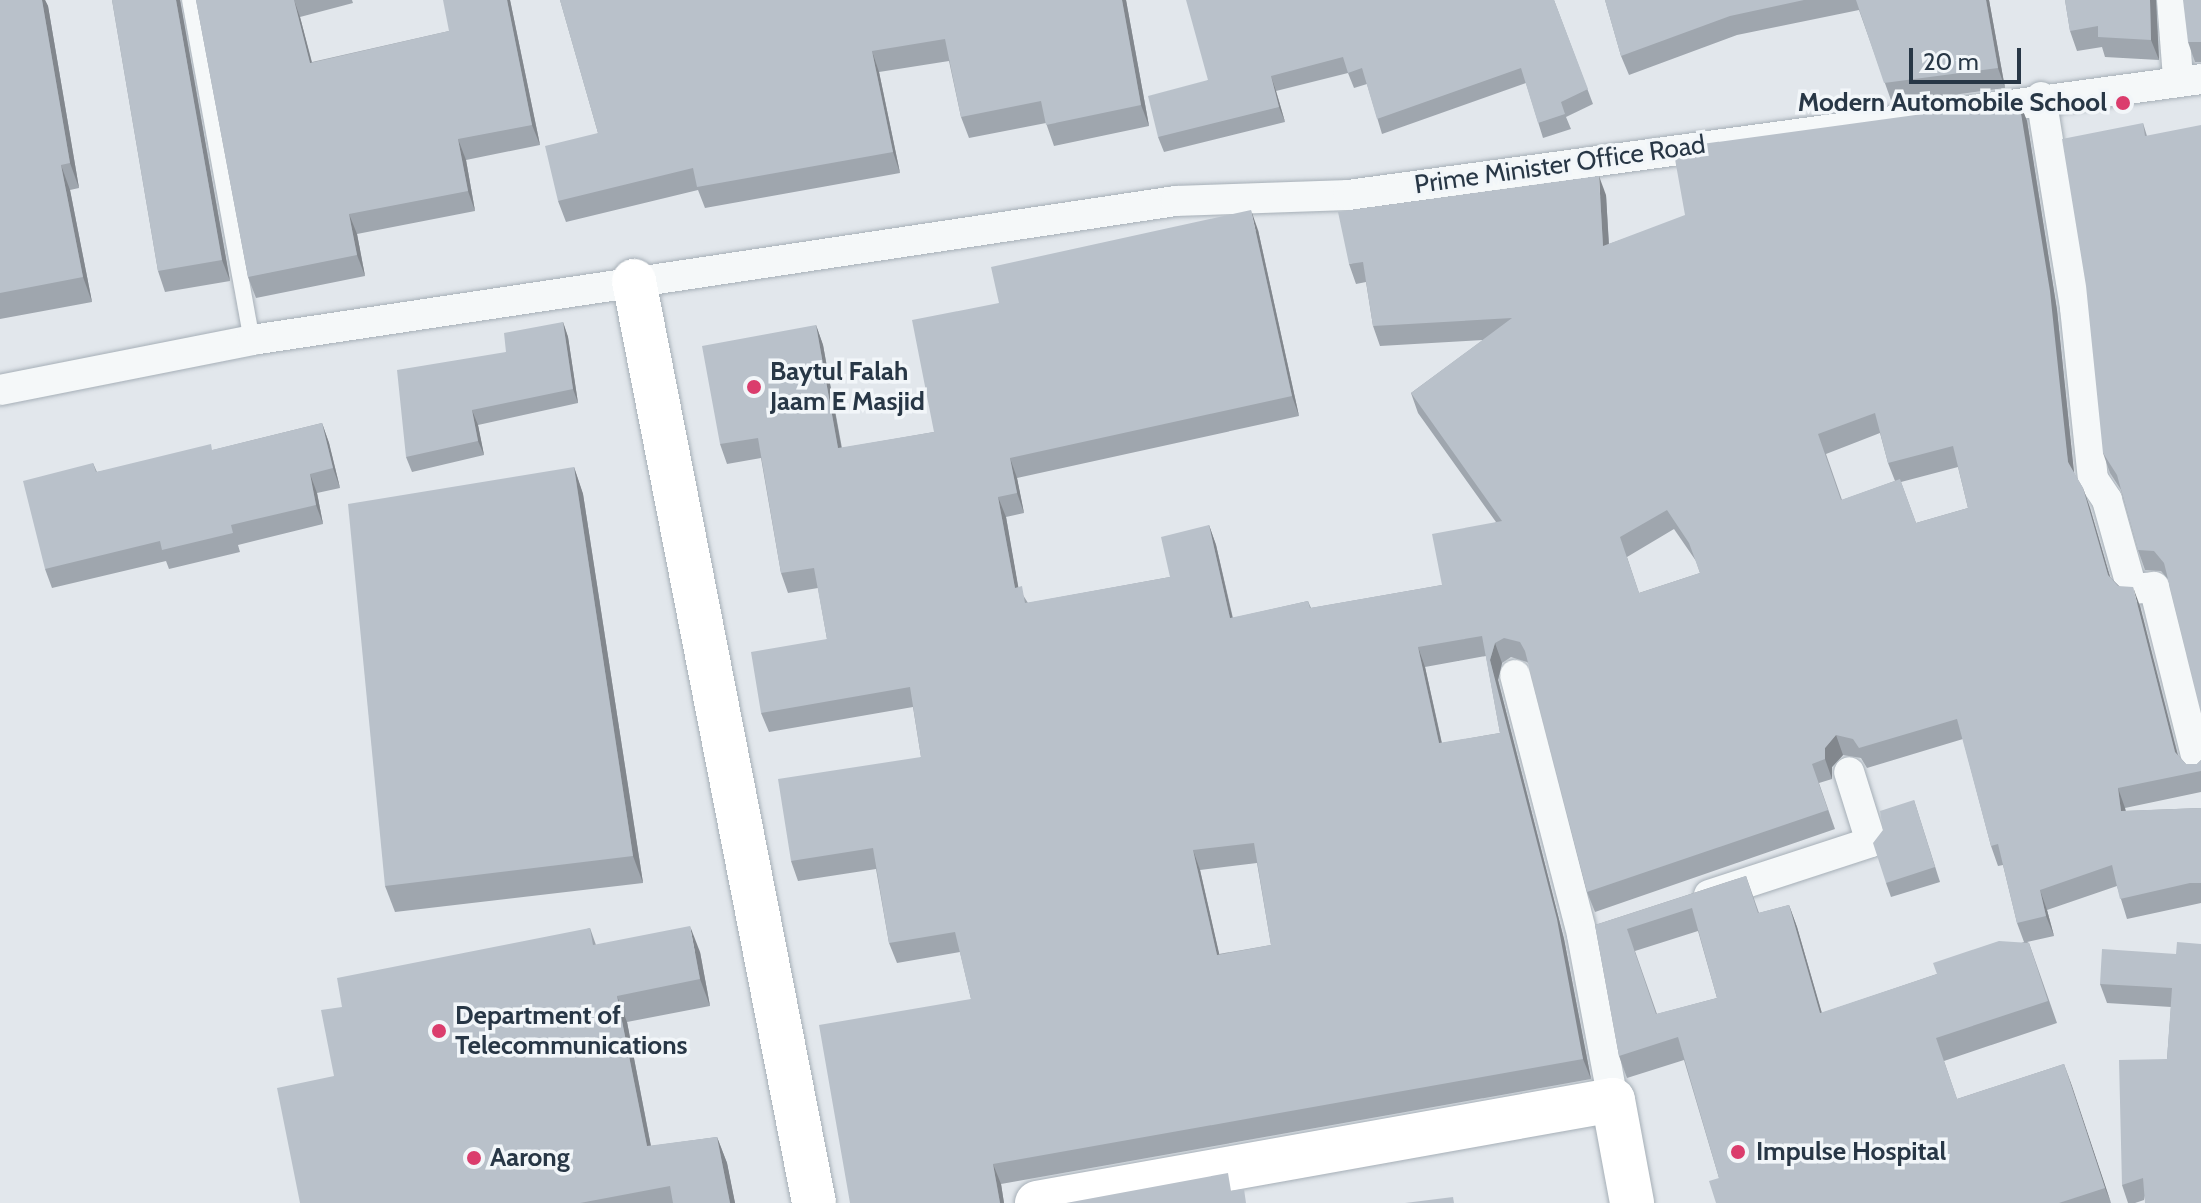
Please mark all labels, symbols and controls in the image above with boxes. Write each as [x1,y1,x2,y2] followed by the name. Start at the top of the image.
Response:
[1913,32,2025,82] scale bar
[1923,47,1979,76] text: 20 m
[1798,87,2107,119] place label: Modern Automobile School
[2114,94,2132,112] marker: Modern Automobile School
[1413,129,1707,201] street label: Prime Minister Office Road
[770,356,925,418] place label: Baytul Falah Jaam E Masjid
[745,378,763,396] marker: Baytul Falah Jaam E Masjid
[455,1000,687,1062] place label: Department of Telecommunications
[430,1022,448,1040] marker: Department of Telecommunications
[1756,1136,1946,1168] place label: Impulse Hospital
[1727,1141,1749,1163] marker: Impulse Hospital
[490,1142,570,1174] place label: Aarong
[465,1149,483,1167] marker: Aarong

